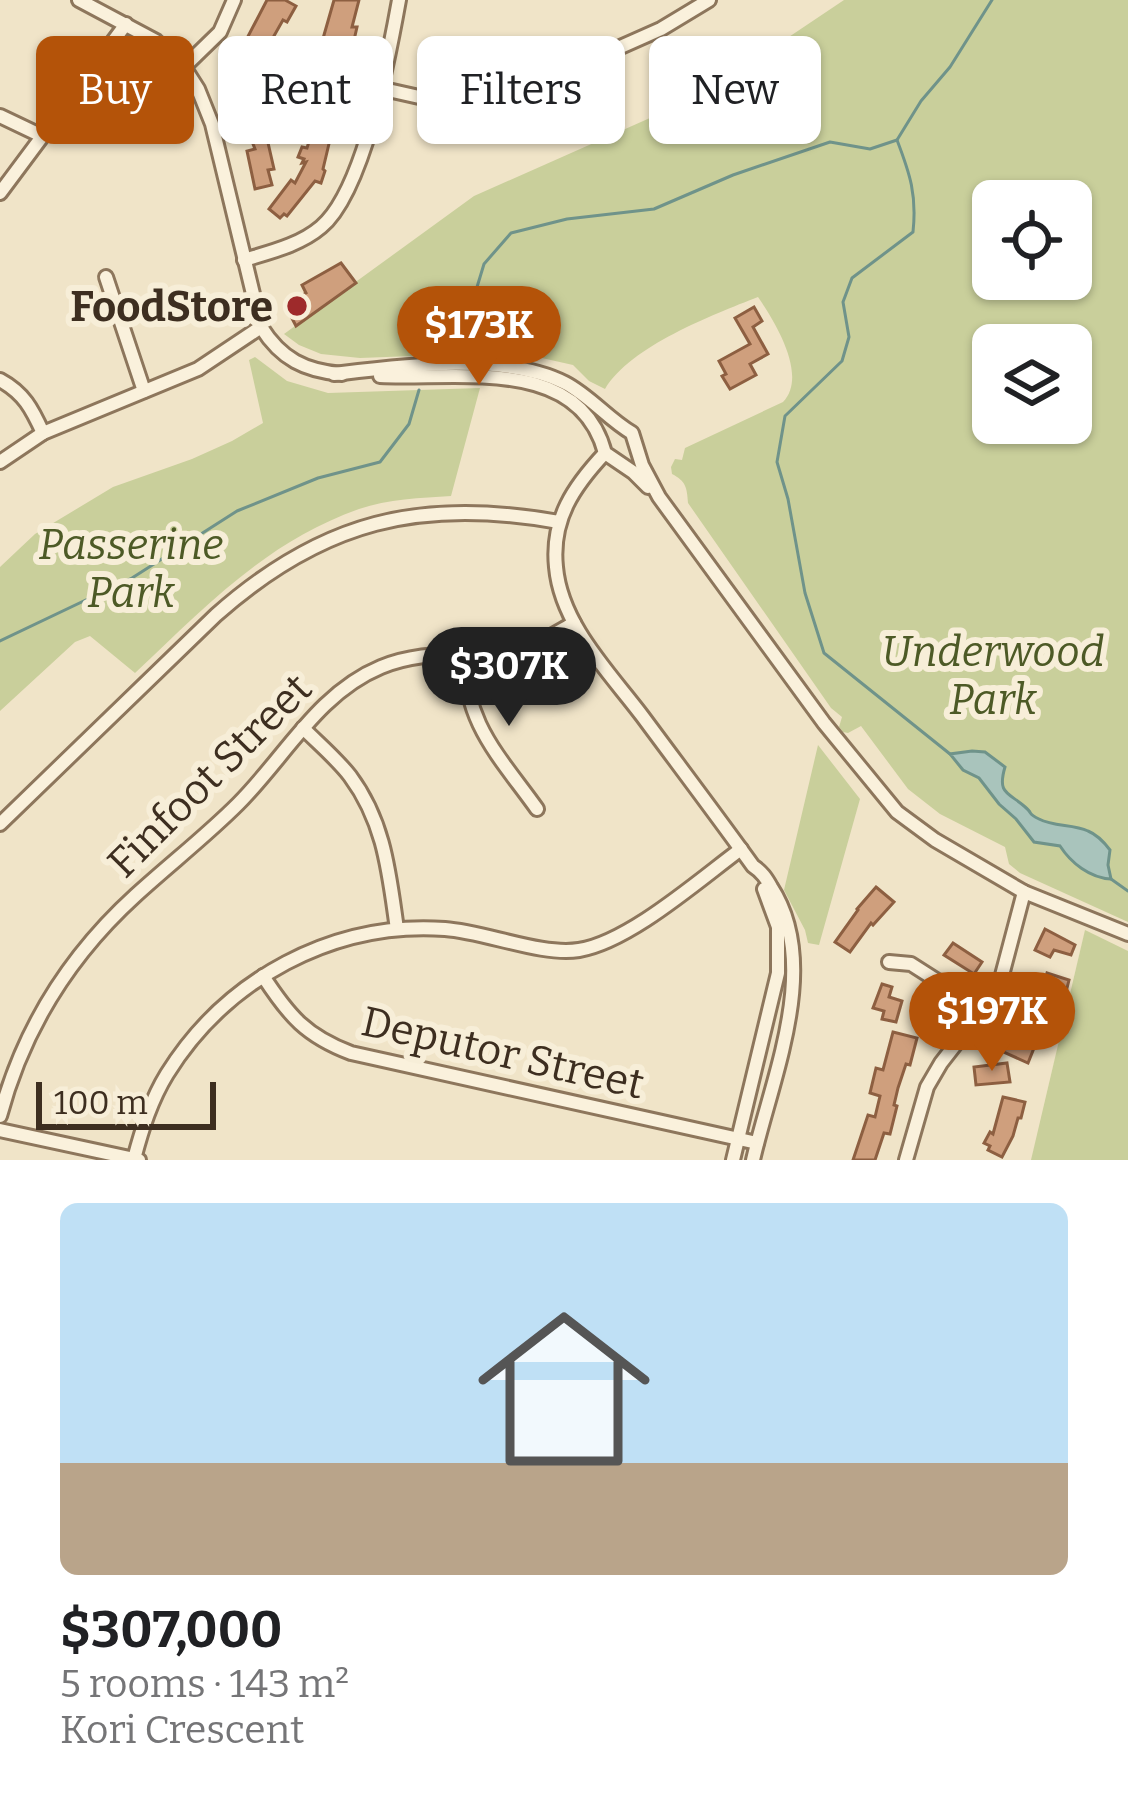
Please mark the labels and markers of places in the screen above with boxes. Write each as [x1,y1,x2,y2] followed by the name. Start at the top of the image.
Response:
[70,282,273,332] place label: FoodStore
[395,286,563,388] pin: $173K
[284,293,310,319] marker: FoodStore
[425,627,593,729] pin: $307K
[908,972,1076,1074] pin: $197K

